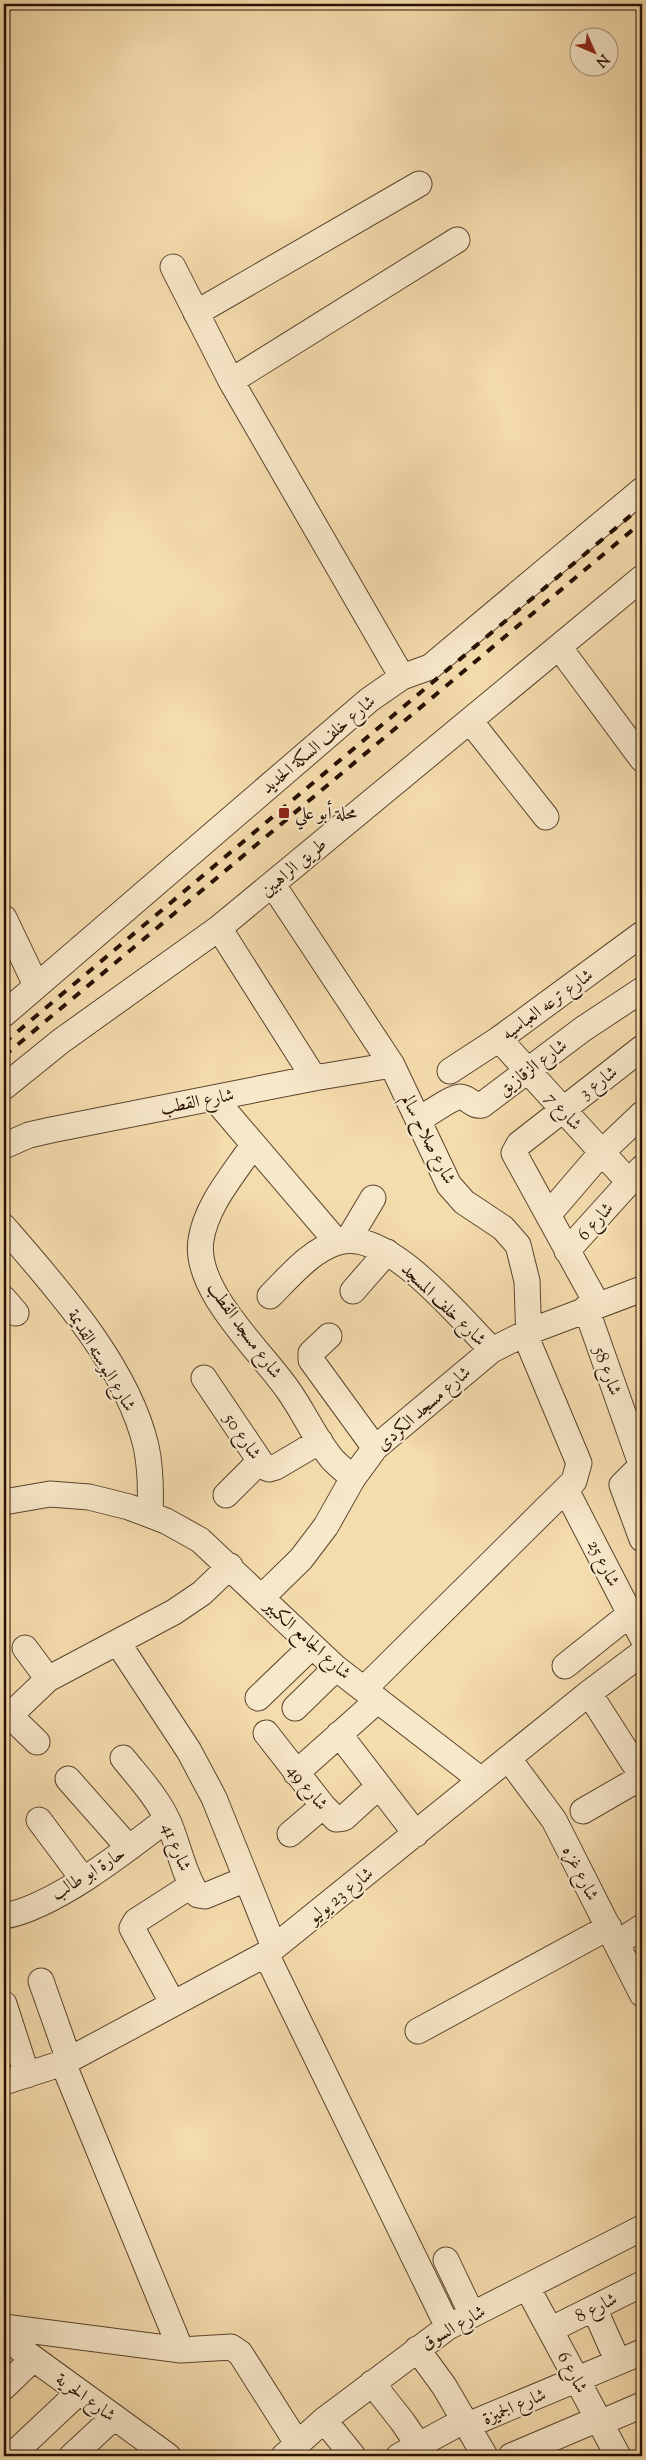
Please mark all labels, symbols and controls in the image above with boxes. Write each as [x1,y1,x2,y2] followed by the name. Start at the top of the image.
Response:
[568,28,618,78] north arrow
[591,49,613,71] text: N
[256,690,382,801] street label: شارع خلف السكة الحديد
[295,800,357,830] place label: محلة أبو علي
[277,806,291,820] marker: محلة أبو علي
[255,833,333,904] street label: طريق الراهبين
[497,964,599,1048] street label: شارع ترعه العباسيه
[493,1034,573,1103] street label: شارع الزقازيق
[574,1060,624,1107] street label: شارع 3
[158,1083,237,1123] street label: شارع القطب
[538,1087,587,1137] street label: شارع 7
[392,1090,461,1190] street label: شارع صلاح سالم
[572,1197,621,1247] street label: شارع 6
[394,1258,491,1353] street label: شارع خلف المسجد
[199,1277,287,1385] street label: شارع مسجد القطب
[60,1305,141,1417] street label: شارع البوسته القديمة
[585,1343,627,1400] street label: شارع 58
[371,1361,478,1458] street label: شارع مسجد الكردى
[216,1408,266,1465] street label: شارع 50
[579,1536,625,1592] street label: شارع 25
[255,1593,356,1687] street label: شارع الجامع الكبير
[280,1760,333,1817] street label: شارع 49
[154,1820,197,1876] street label: شارع 41
[47,1842,131,1908] street label: حارة ابو طالب
[554,1842,604,1906] street label: شارع غزه
[301,1862,380,1932] street label: شارع 23 يوليو
[571,2287,622,2330] street label: شارع 8
[417,2300,491,2358] street label: شارع السوق
[549,2347,593,2398] street label: شارع 6
[49,2368,120,2429] street label: شارع الحرية
[479,2383,551,2433] street label: شارع الجميزة

